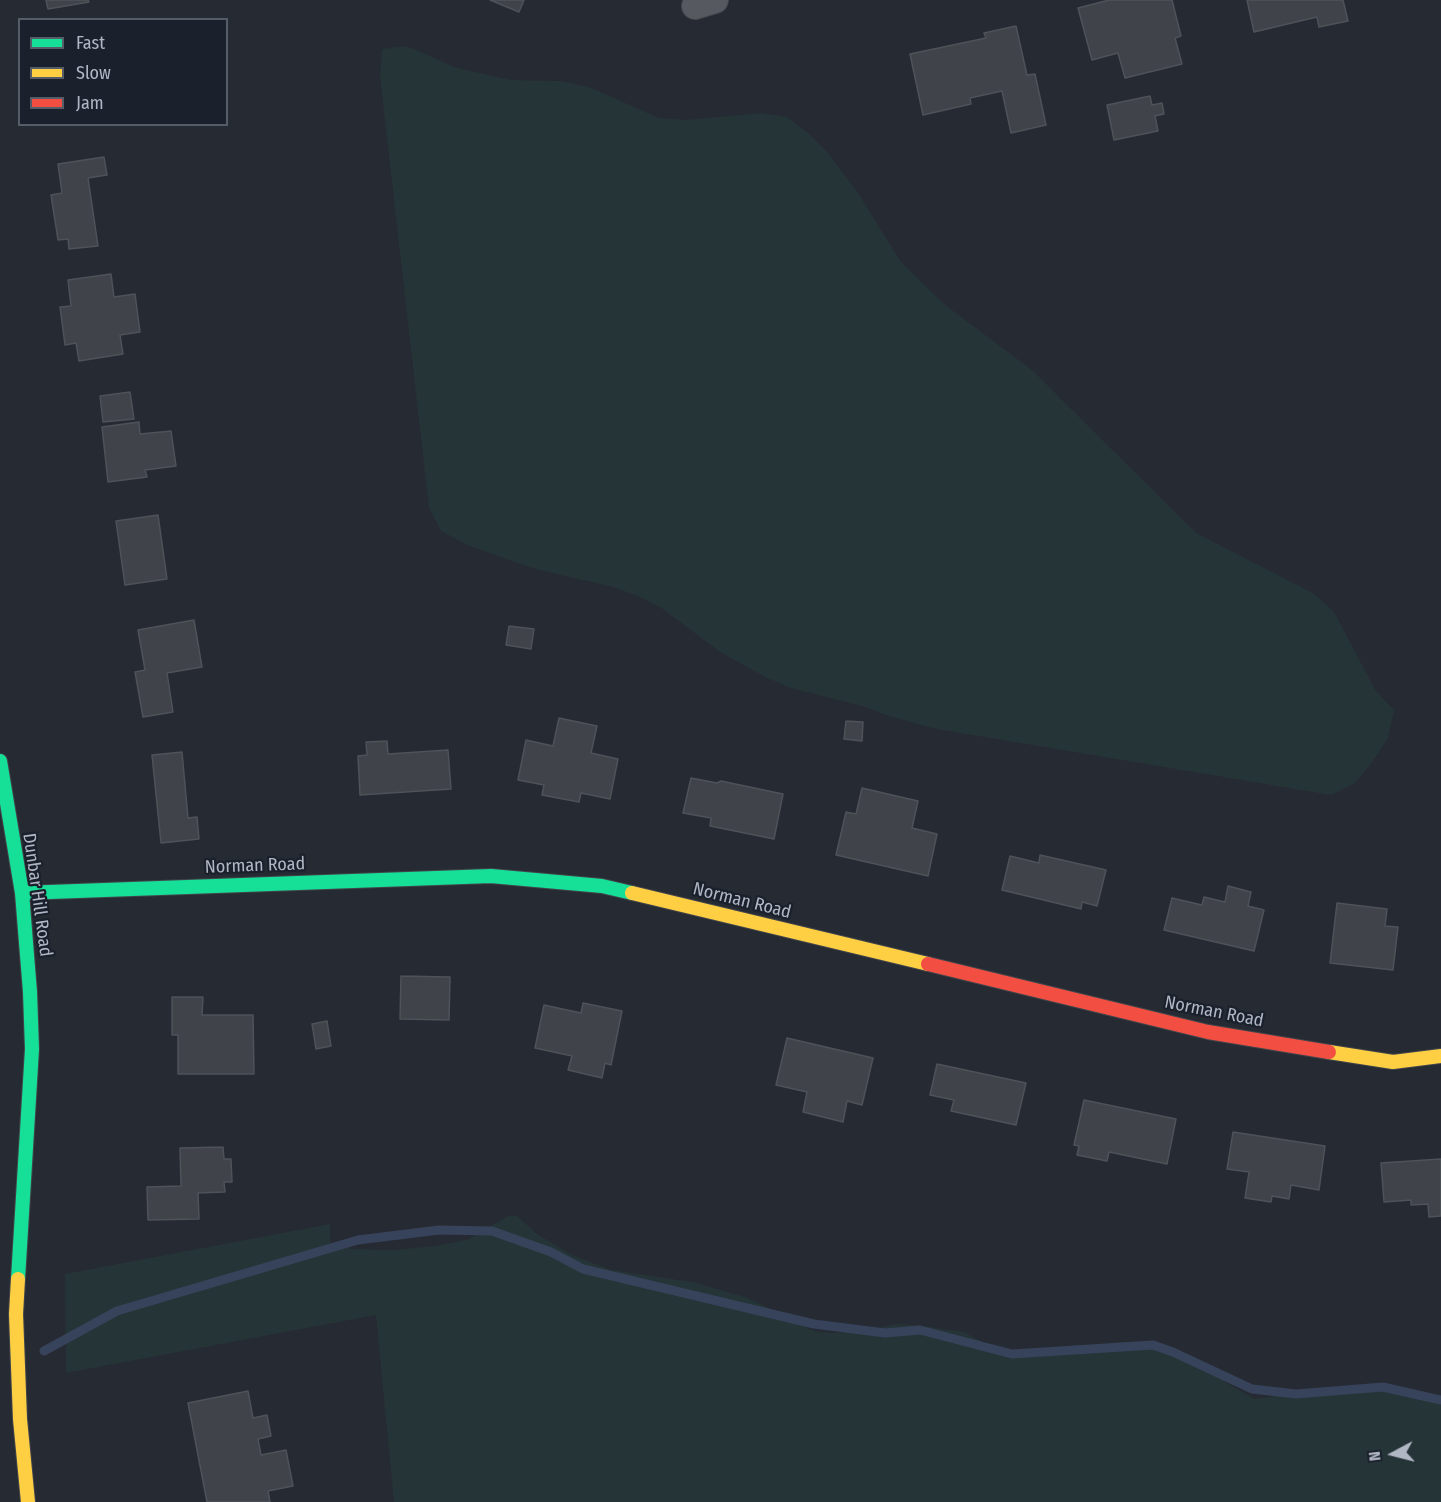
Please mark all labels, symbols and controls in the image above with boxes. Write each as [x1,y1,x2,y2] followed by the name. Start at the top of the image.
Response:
[18,18,228,126] legend
[76,32,105,54] text: Fast
[76,62,111,84] text: Slow
[76,92,104,114] text: Jam
[18,832,56,958] street label: Dunbar Hill Road
[204,853,306,879] street label: Norman Road
[691,878,793,924] street label: Norman Road
[1163,992,1265,1032] street label: Norman Road
[1363,1424,1423,1484] north arrow
[1365,1450,1385,1462] text: N

